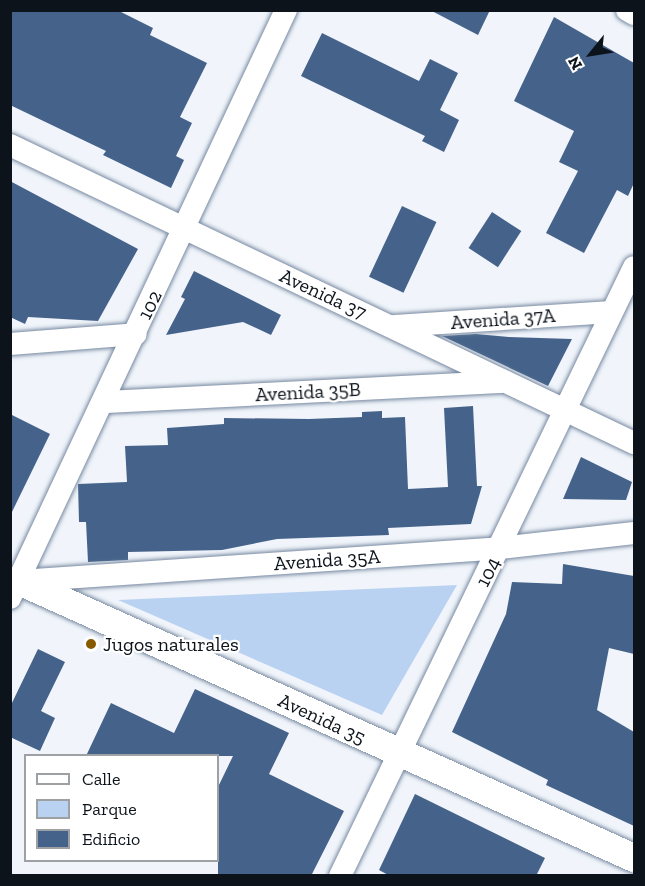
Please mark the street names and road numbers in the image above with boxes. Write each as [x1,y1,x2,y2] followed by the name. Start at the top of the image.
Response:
[276,264,370,324] street label: Avenida 37
[133,286,167,324] street label: 102
[450,303,556,335] street label: Avenida 37A
[255,377,361,407] street label: Avenida 35B
[273,544,381,576] street label: Avenida 35A
[471,553,505,591] street label: 104
[275,688,369,750] street label: Avenida 35

